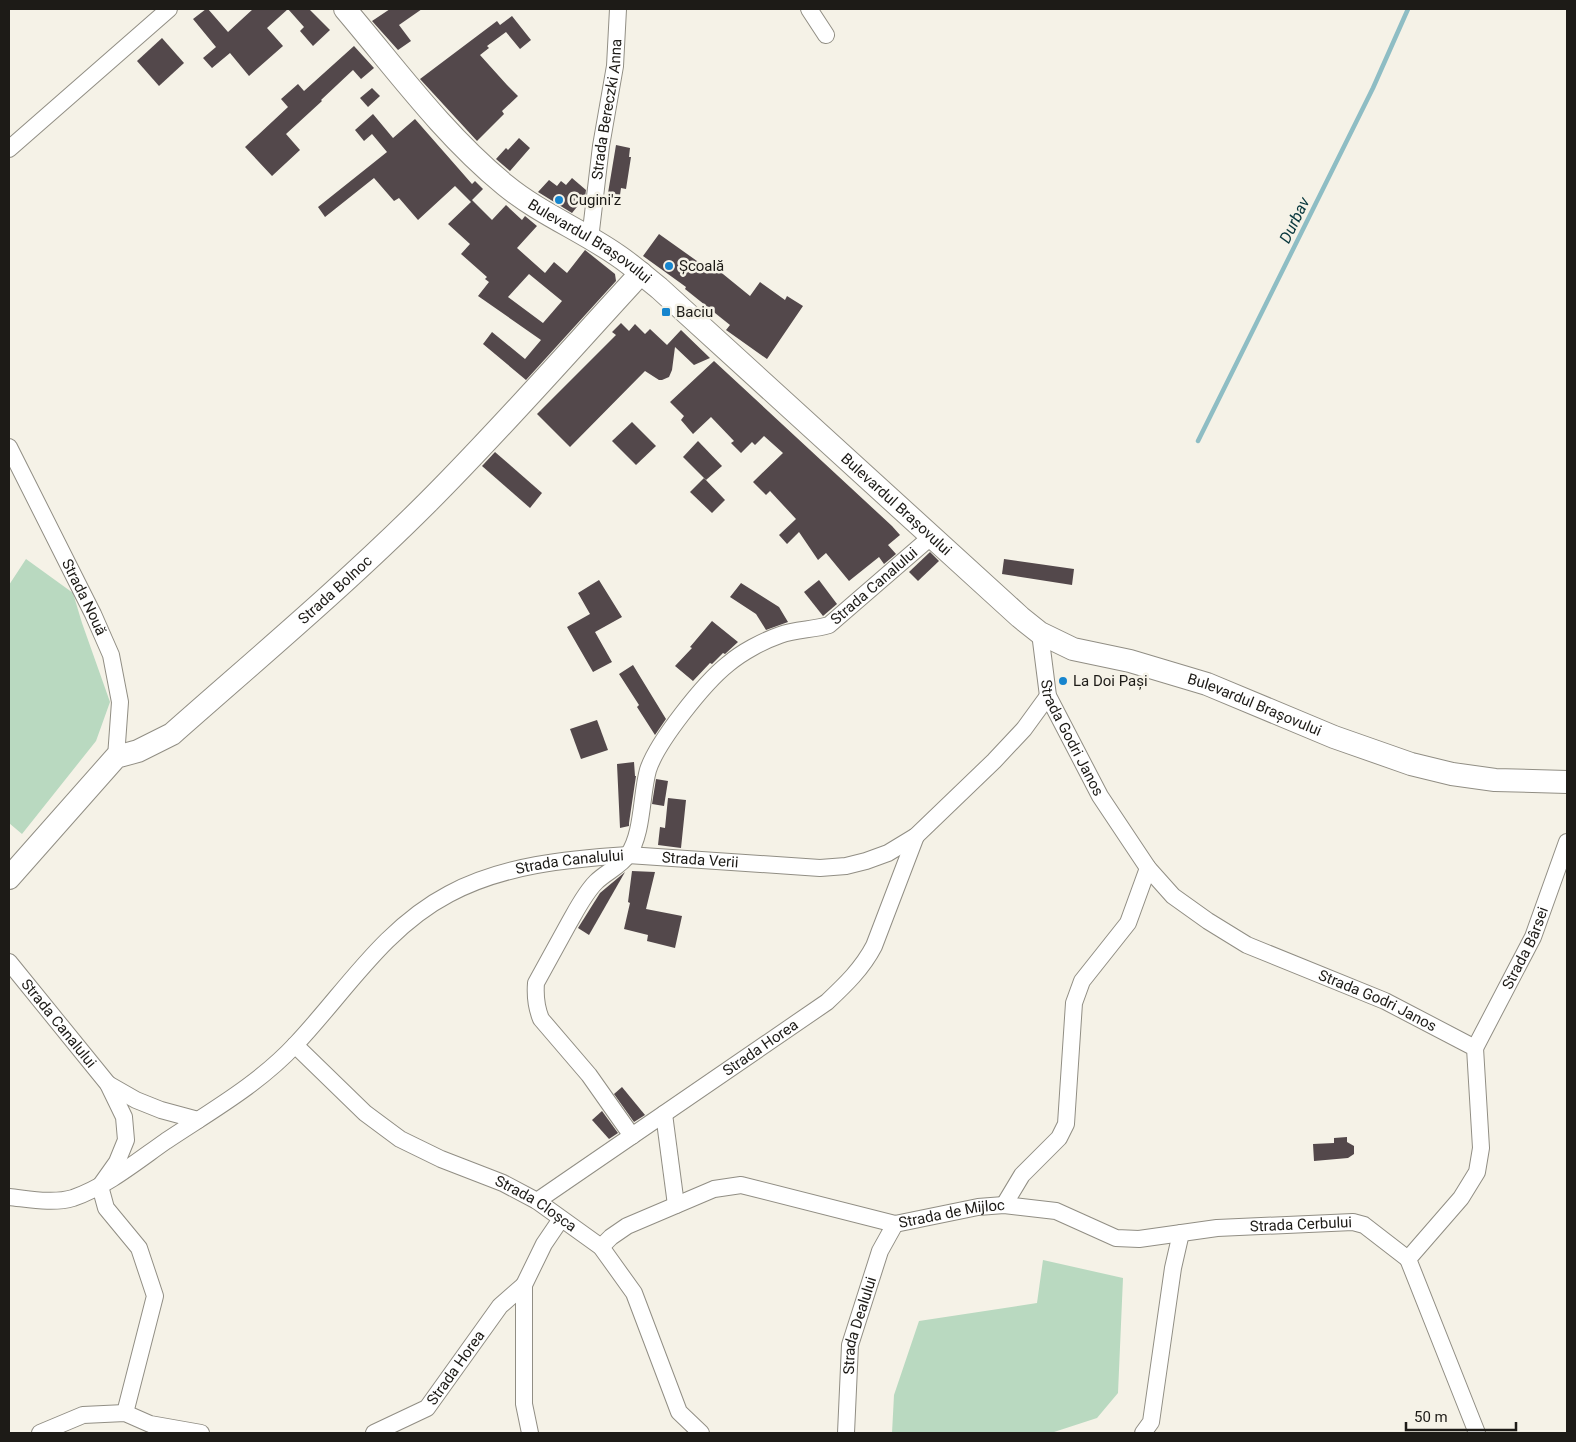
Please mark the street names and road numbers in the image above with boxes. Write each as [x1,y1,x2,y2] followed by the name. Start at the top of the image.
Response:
[588,38,625,181] street label: Strada Bereczki Anna
[525,195,655,287] street label: Bulevardul Brașovului
[837,449,955,559] street label: Bulevardul Brașovului
[827,544,921,629] street label: Strada Canalului
[294,552,376,628] street label: Strada Bolnoc
[58,556,110,638] street label: Strada Nouă
[1185,670,1324,740] street label: Bulevardul Brașovului
[1037,679,1107,799] street label: Strada Godri Janos
[514,846,624,878] street label: Strada Canalului
[661,848,739,871] street label: Strada Verii
[1498,904,1552,992] street label: Strada Bârsei
[1316,966,1440,1035] street label: Strada Godri Janos
[17,975,100,1071] street label: Strada Canalului
[719,1015,802,1080] street label: Strada Horea
[493,1172,580,1236] street label: Strada Cloșca
[897,1196,1006,1232] street label: Strada de Mijloc
[1249,1213,1352,1236] street label: Strada Cerbului
[840,1274,880,1375] street label: Strada Dealului
[423,1327,489,1409] street label: Strada Horea

